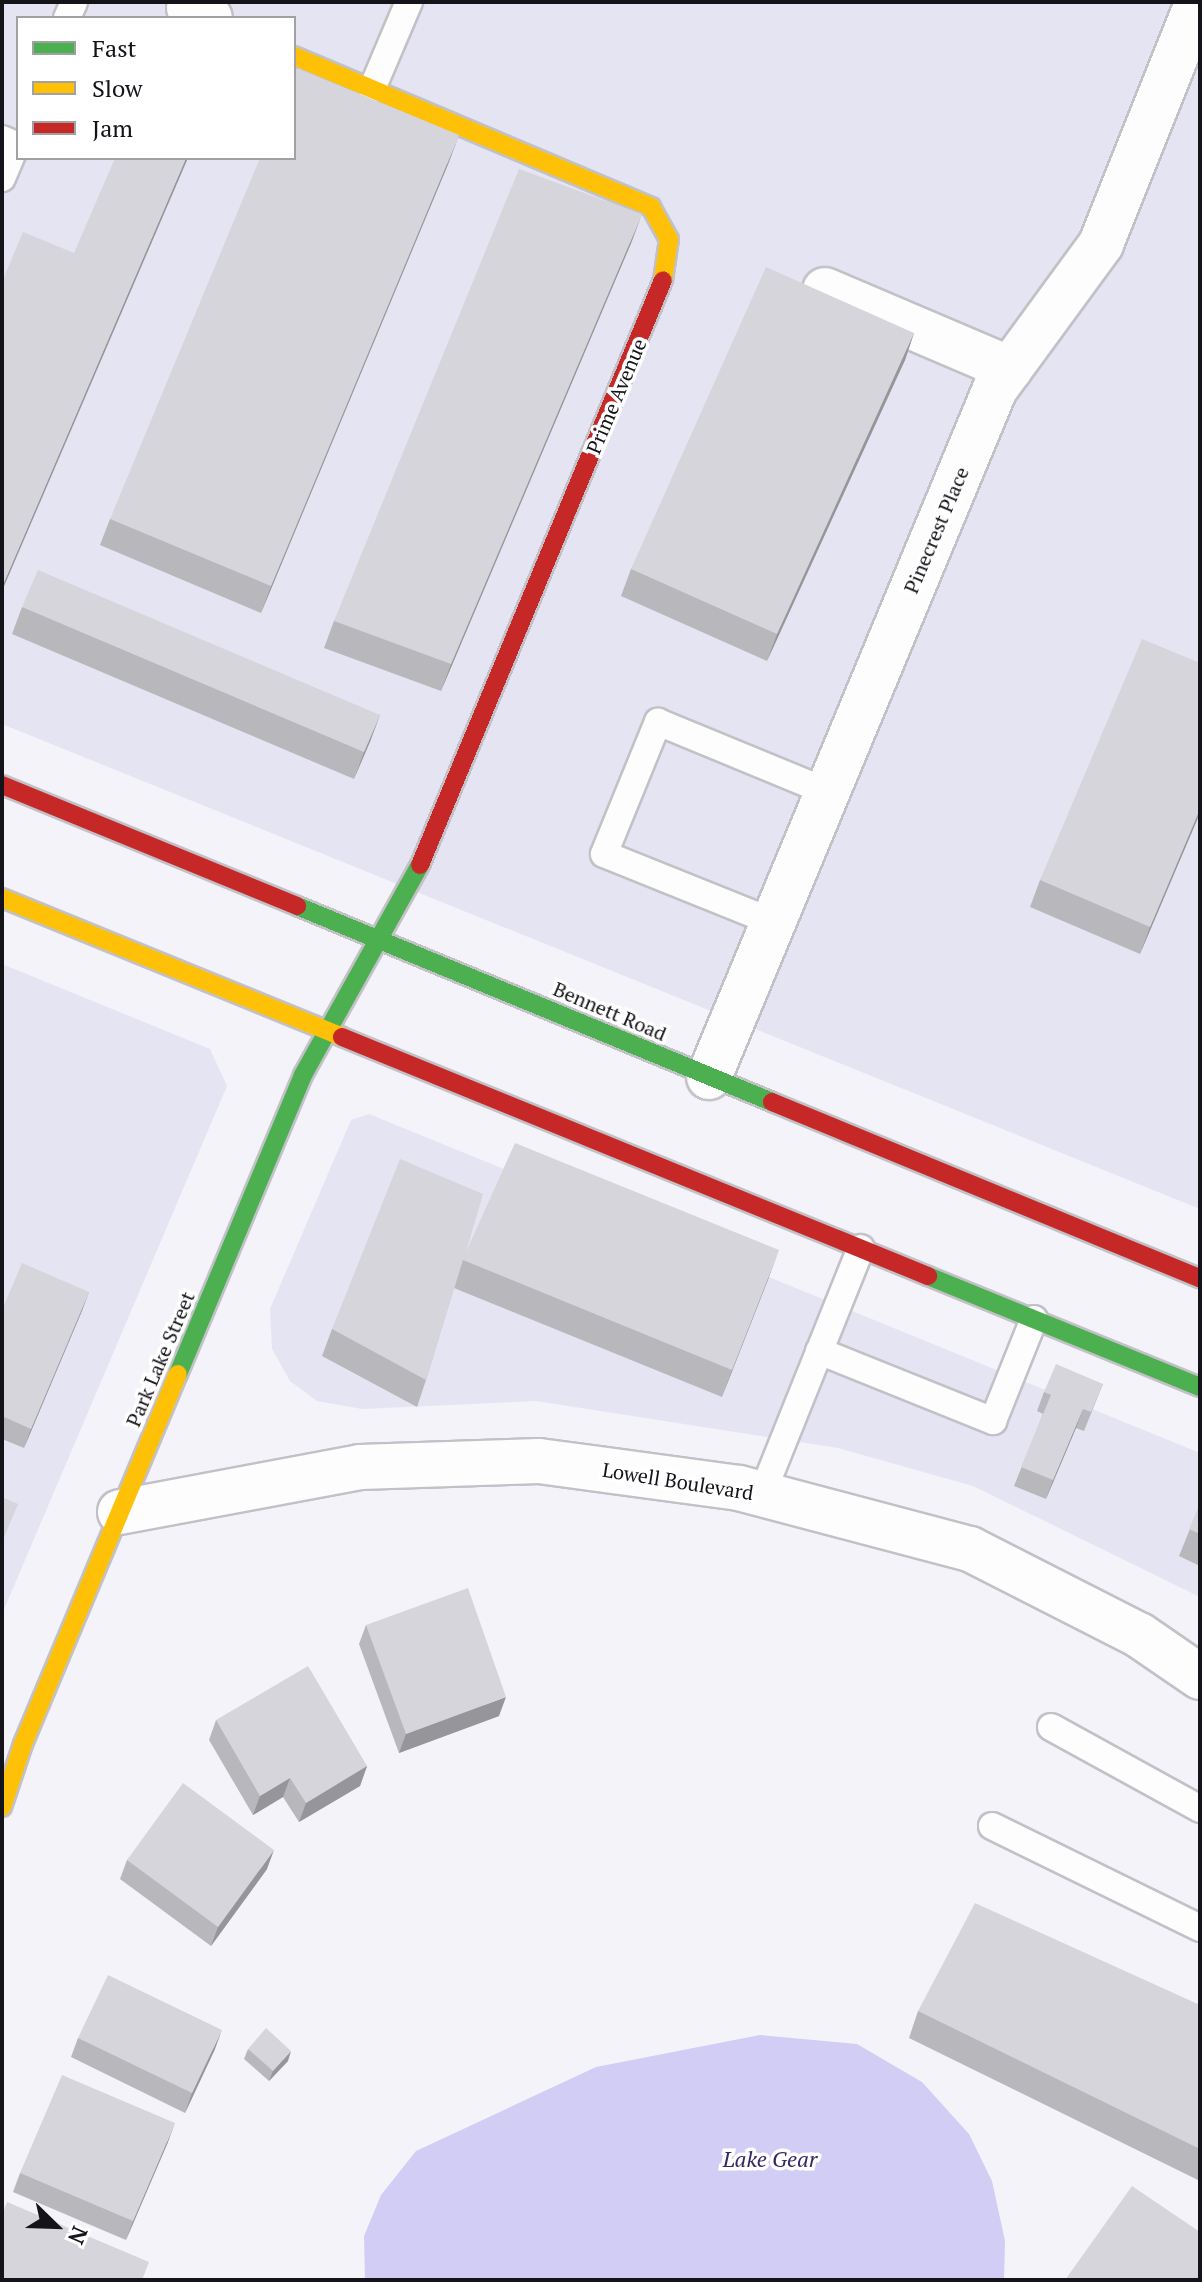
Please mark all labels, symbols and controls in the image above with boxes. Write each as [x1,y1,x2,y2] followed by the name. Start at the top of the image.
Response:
[16,16,296,160] legend
[92,32,136,64] text: Fast
[92,72,143,104] text: Slow
[92,112,133,144] text: Jam
[581,335,651,457] street label: Prime Avenue
[899,463,973,597] street label: Pinecrest Place
[550,976,670,1046] street label: Bennett Road
[121,1288,199,1430] street label: Park Lake Street
[601,1457,755,1505] street label: Lowell Boulevard
[723,2146,817,2172] water label: Lake Gear
[16,2186,96,2266] north arrow
[62,2222,95,2249] text: N

